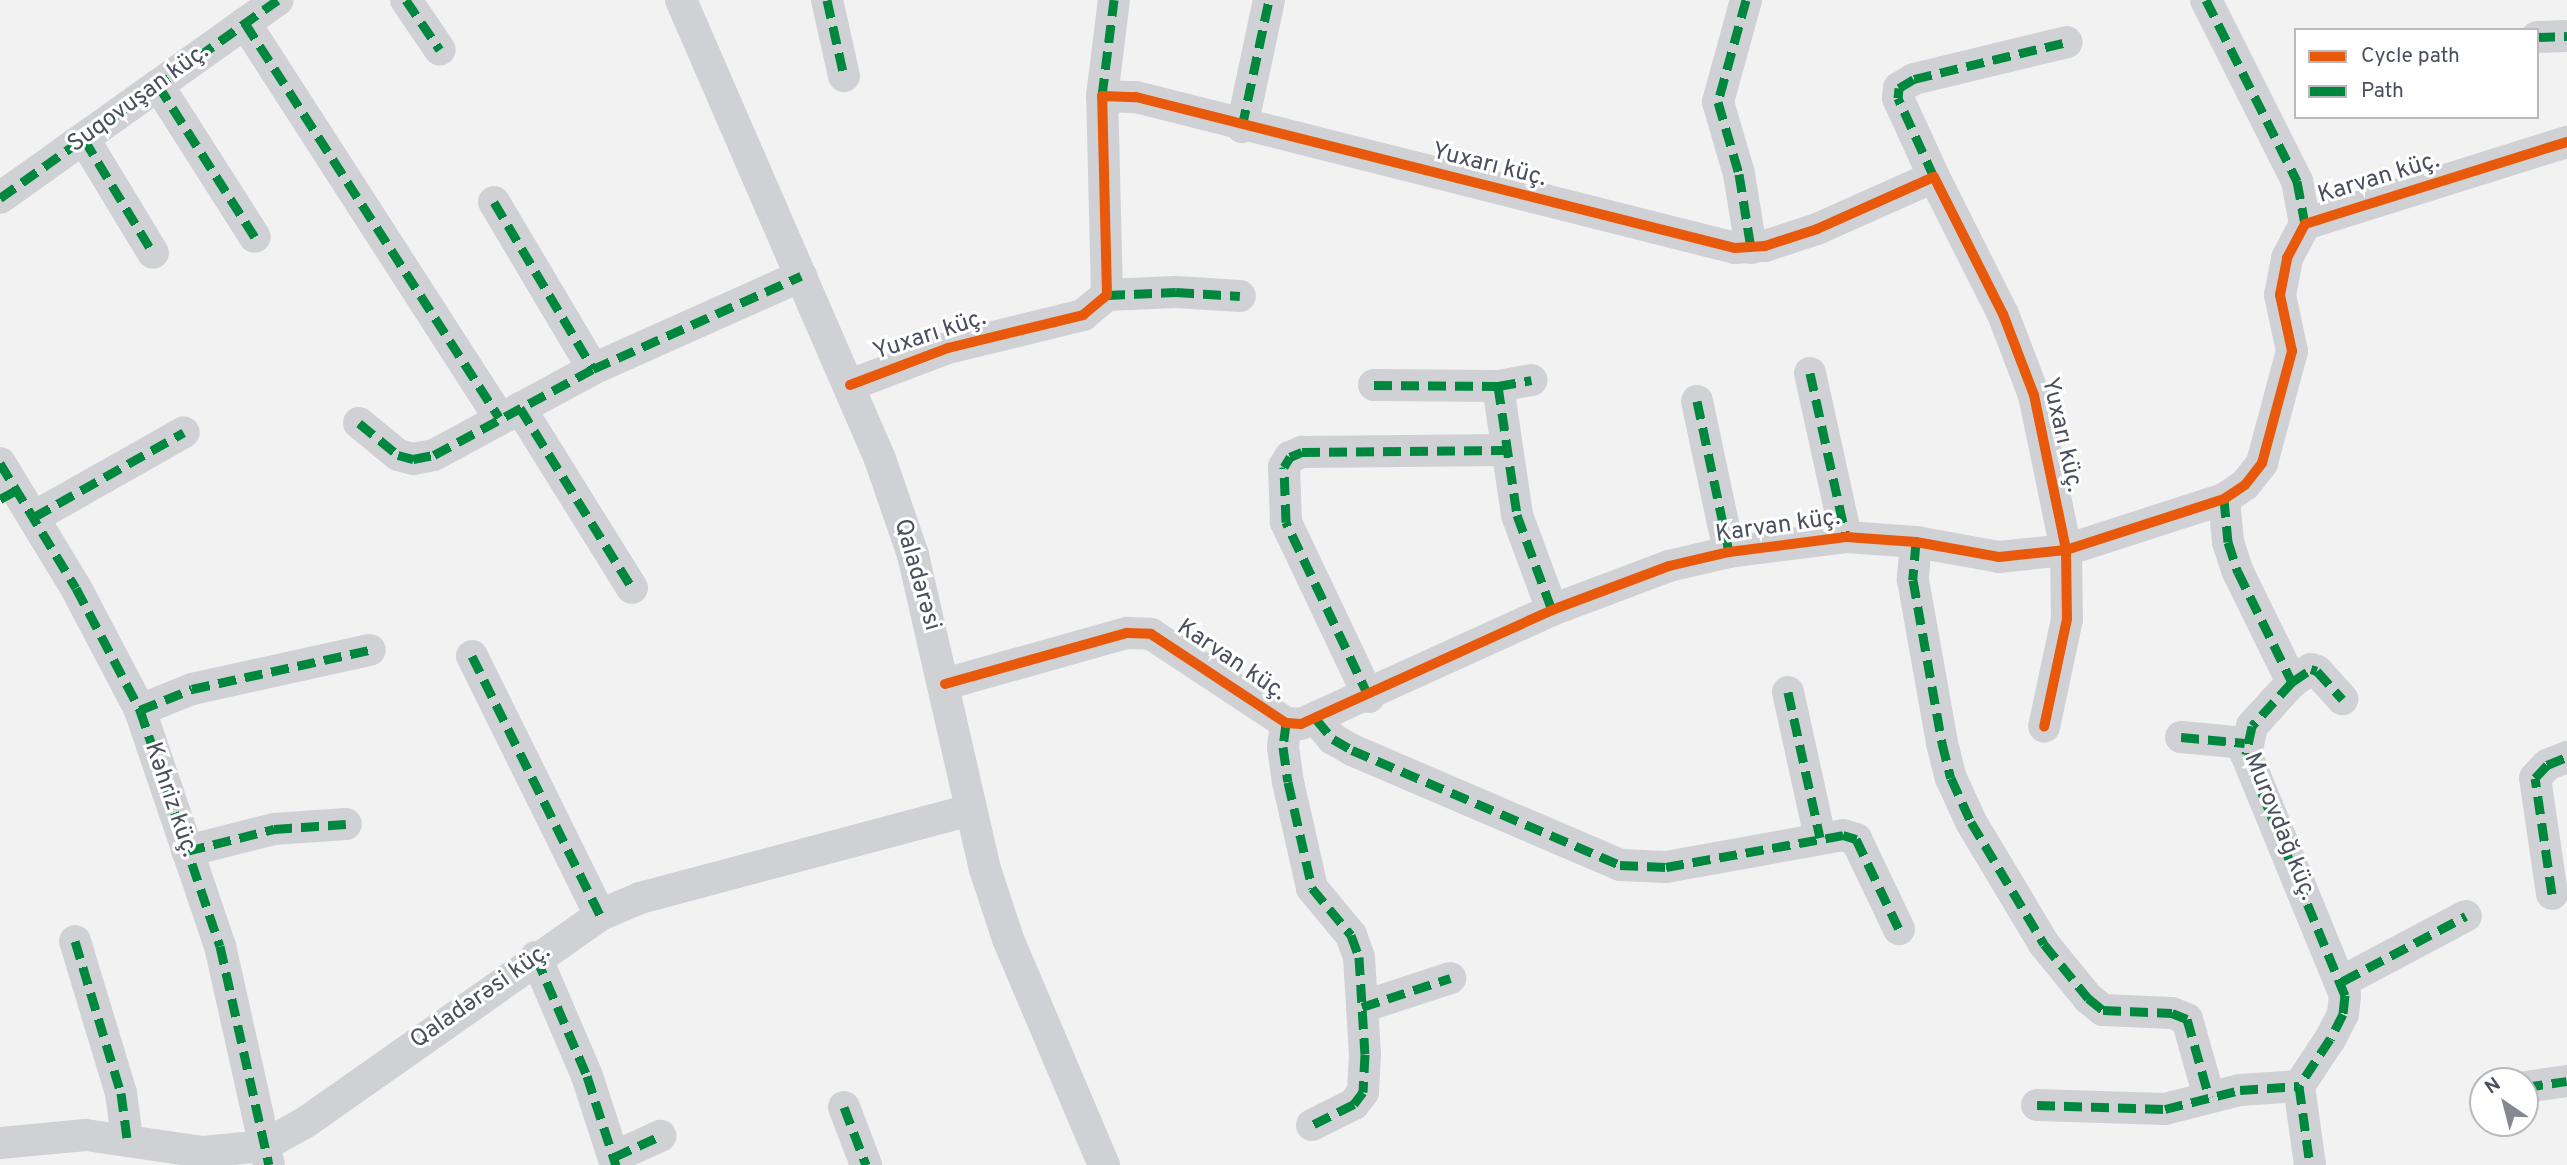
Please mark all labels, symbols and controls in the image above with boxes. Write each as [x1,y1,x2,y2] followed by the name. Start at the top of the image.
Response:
[2294,28,2539,119] legend
[63,38,215,160] street label: Suqovuşan küç.
[2361,43,2460,70] text: Cycle path
[2361,78,2404,105] text: Path
[1429,138,1549,194] street label: Yuxarı küç.
[2315,147,2443,211] street label: Karvan küç.
[870,304,990,368] street label: Yuxarı küç.
[2034,375,2088,495] street label: Yuxarı küç.
[1714,504,1842,550] street label: Karvan küç.
[886,516,946,634] street label: Qaladərəsi
[1171,614,1291,708] street label: Karvan küç.
[137,739,203,861] street label: Kəhriz küç.
[2236,749,2322,905] street label: Murovdağ küç.
[405,938,557,1056] street label: Qaladərəsi küç.
[2469,1067,2539,1137] north arrow
[2481,1073,2506,1100] text: N

